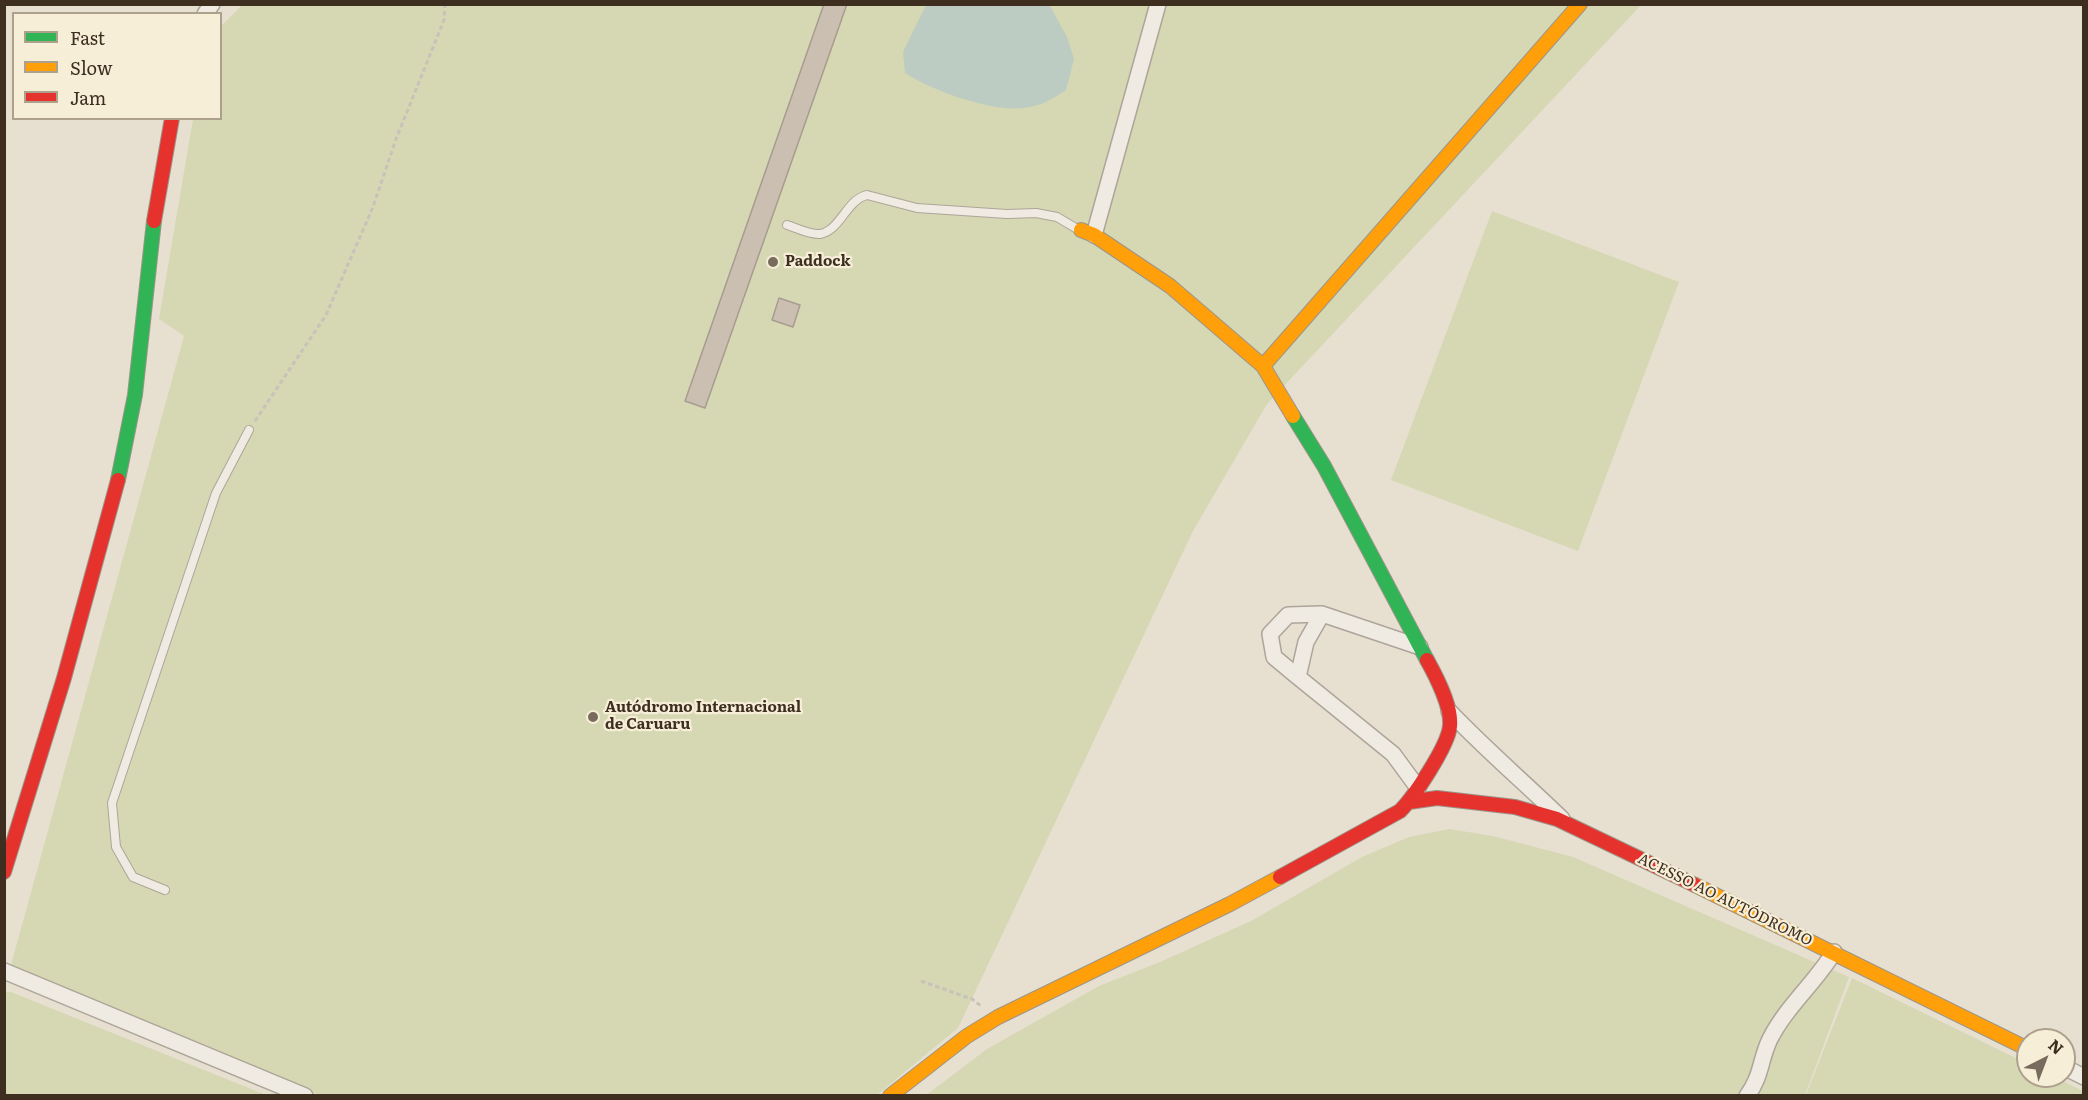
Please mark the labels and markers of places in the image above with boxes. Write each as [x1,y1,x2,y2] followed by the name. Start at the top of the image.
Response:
[785,253,850,271] place label: Paddock
[766,255,780,269] marker: Paddock
[605,699,801,734] place label: Autódromo Internacional de Caruaru
[586,710,600,724] marker: Autódromo Internacional de Caruaru

